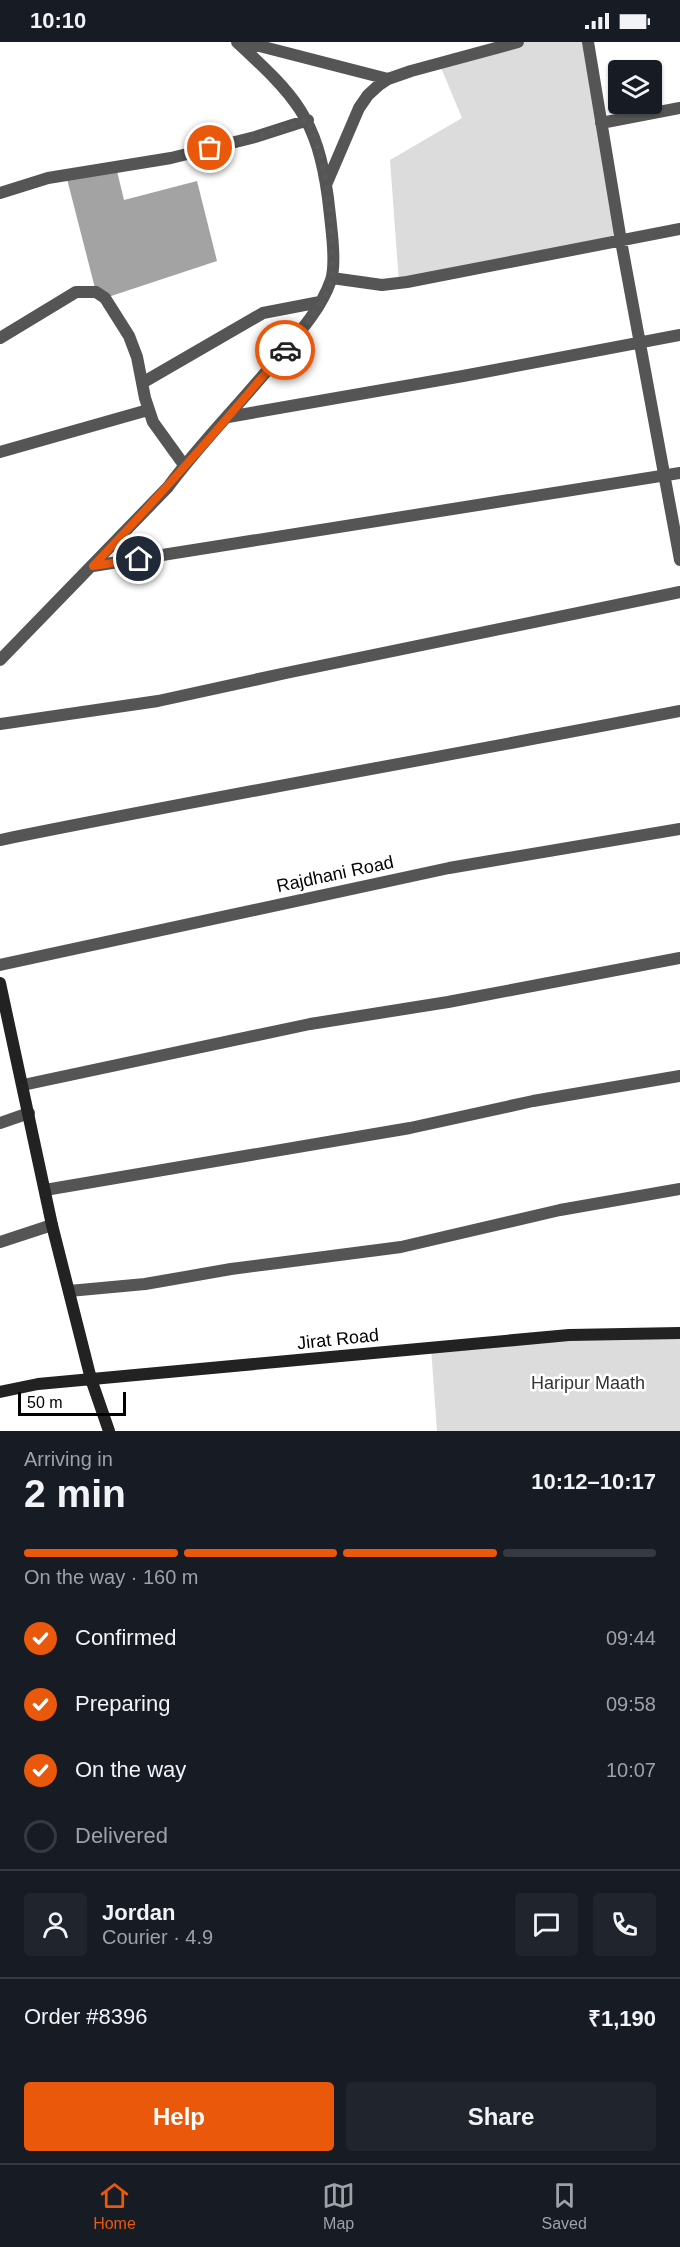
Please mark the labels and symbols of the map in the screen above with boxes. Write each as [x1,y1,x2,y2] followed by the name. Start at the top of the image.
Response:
[184,122,235,173] pin
[255,320,315,380] courier
[113,533,164,584] pin
[275,852,395,896] street label: Rajdhani Road
[296,1325,380,1353] street label: Jirat Road
[531,1373,645,1393] park label: Haripur Maath
[18,1389,126,1416] scale bar

